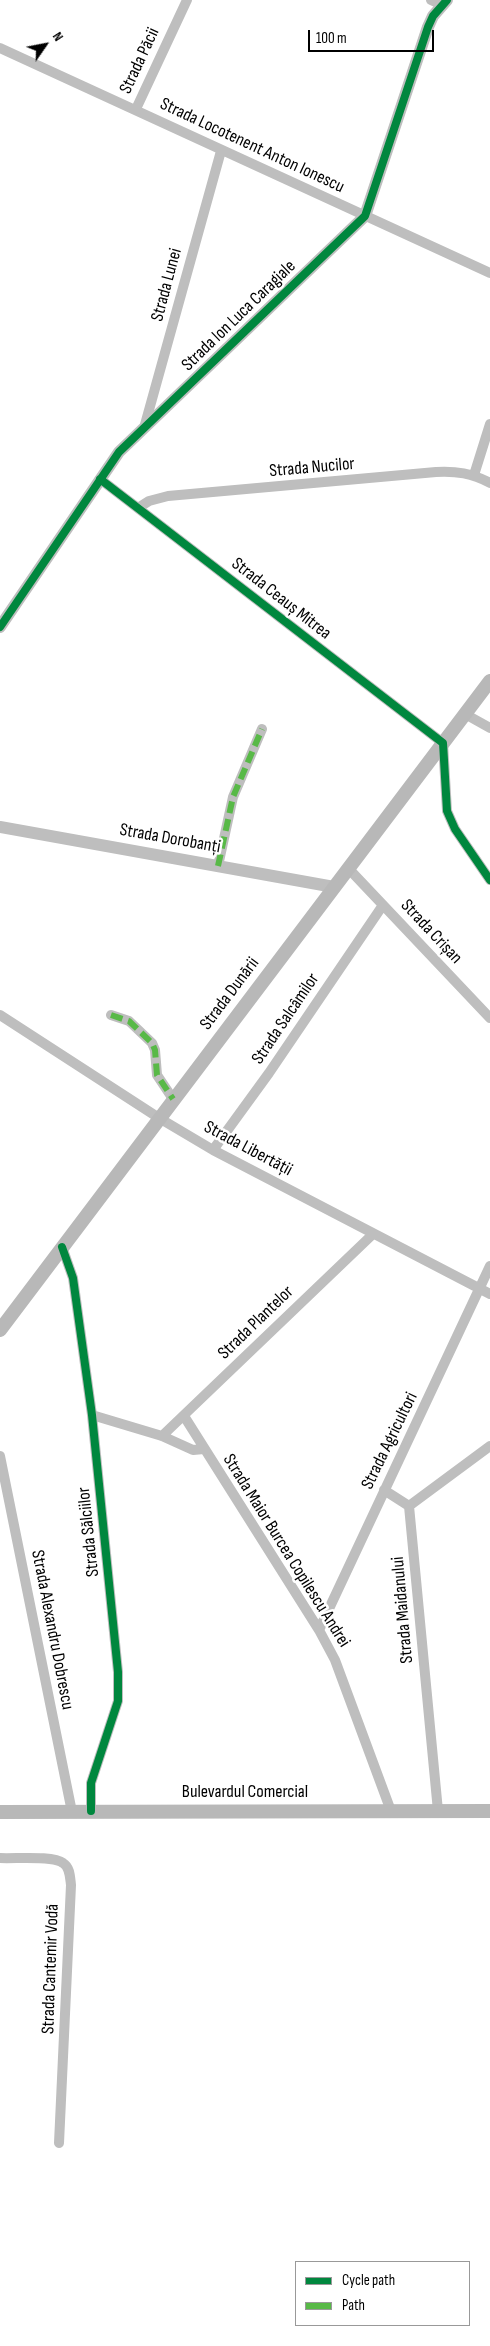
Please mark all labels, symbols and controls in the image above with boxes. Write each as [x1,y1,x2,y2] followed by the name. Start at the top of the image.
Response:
[20,20,70,70] north arrow
[310,20,436,52] scale bar
[115,24,165,98] street label: Strada Păcii
[49,29,67,44] text: N
[316,29,347,48] text: 100 m
[156,94,348,198] street label: Strada Locotenent Anton Ionescu
[147,246,187,324] street label: Strada Lunei
[178,256,300,376] street label: Strada Ion Luca Caragiale
[268,454,356,482] street label: Strada Nucilor
[227,553,335,645] street label: Strada Ceauș Mitrea
[118,820,222,858] street label: Strada Dorobanți
[396,895,466,969] street label: Strada Crișan
[196,953,264,1035] street label: Strada Dunării
[248,969,324,1069] street label: Strada Salcâmilor
[200,1117,296,1181] street label: Strada Libertății
[214,1282,298,1364] street label: Strada Plantelor
[357,1389,423,1493] street label: Strada Agricultori
[218,1450,354,1652] street label: Strada Maior Burcea Copilescu Andrei
[74,1486,104,1578] street label: Strada Sălciilor
[26,1548,78,1712] street label: Strada Alexandru Dobrescu
[388,1556,418,1664] street label: Strada Maidanului
[182,1781,308,1803] street label: Bulevardul Comercial
[38,1903,64,2035] street label: Strada Cantemir Vodă
[295,2261,470,2326] legend
[342,2271,395,2290] text: Cycle path
[342,2296,365,2315] text: Path

